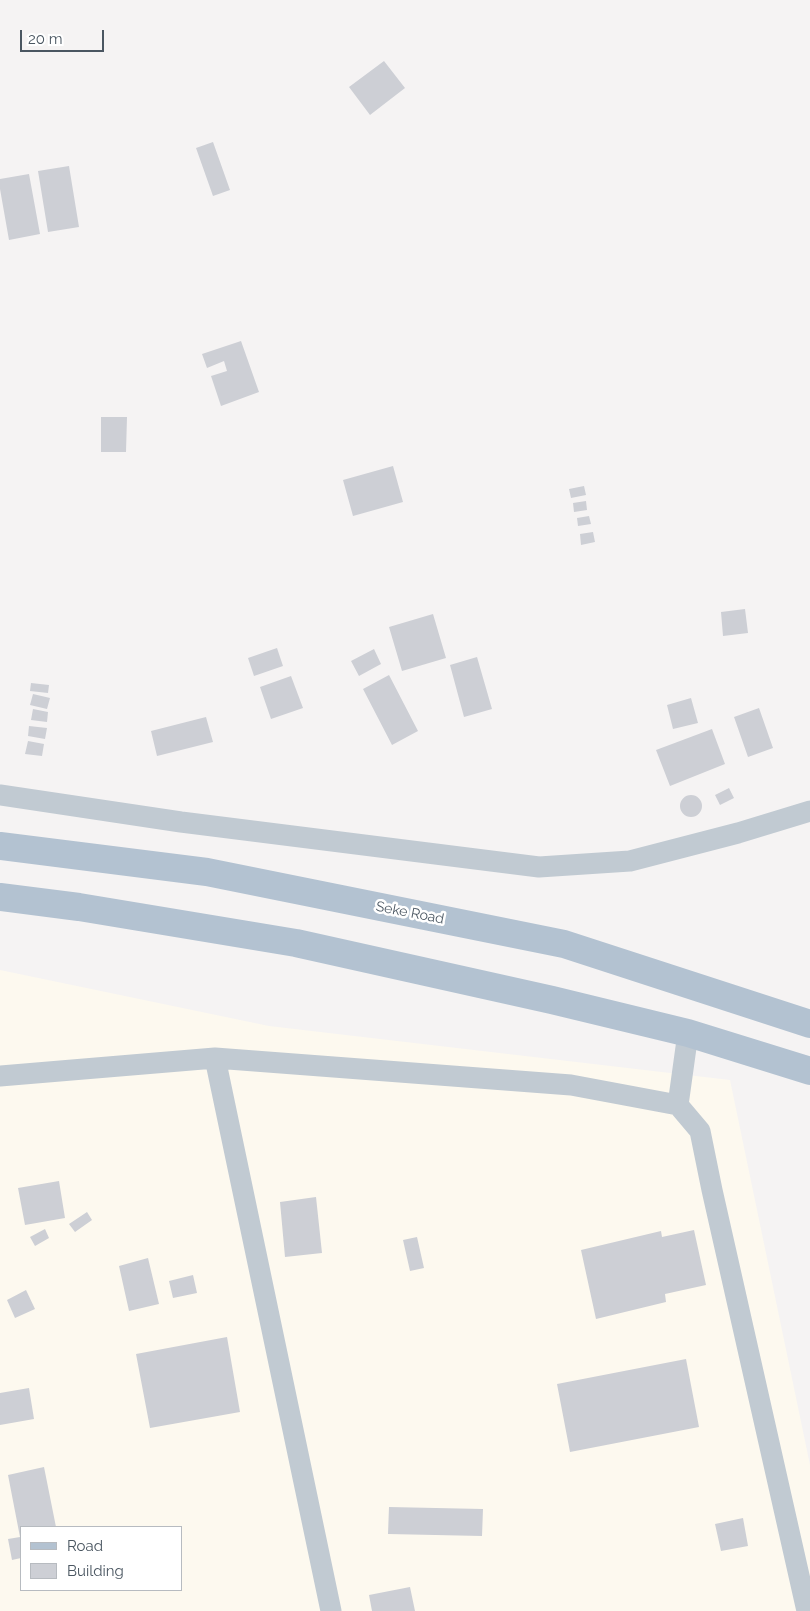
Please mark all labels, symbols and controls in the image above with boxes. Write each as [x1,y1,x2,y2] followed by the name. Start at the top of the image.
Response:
[22,20,106,52] scale bar
[28,30,63,48] text: 20 m
[374,898,446,928] street label: Seke Road
[20,1526,182,1591] legend
[67,1537,103,1555] text: Road
[67,1562,124,1580] text: Building

